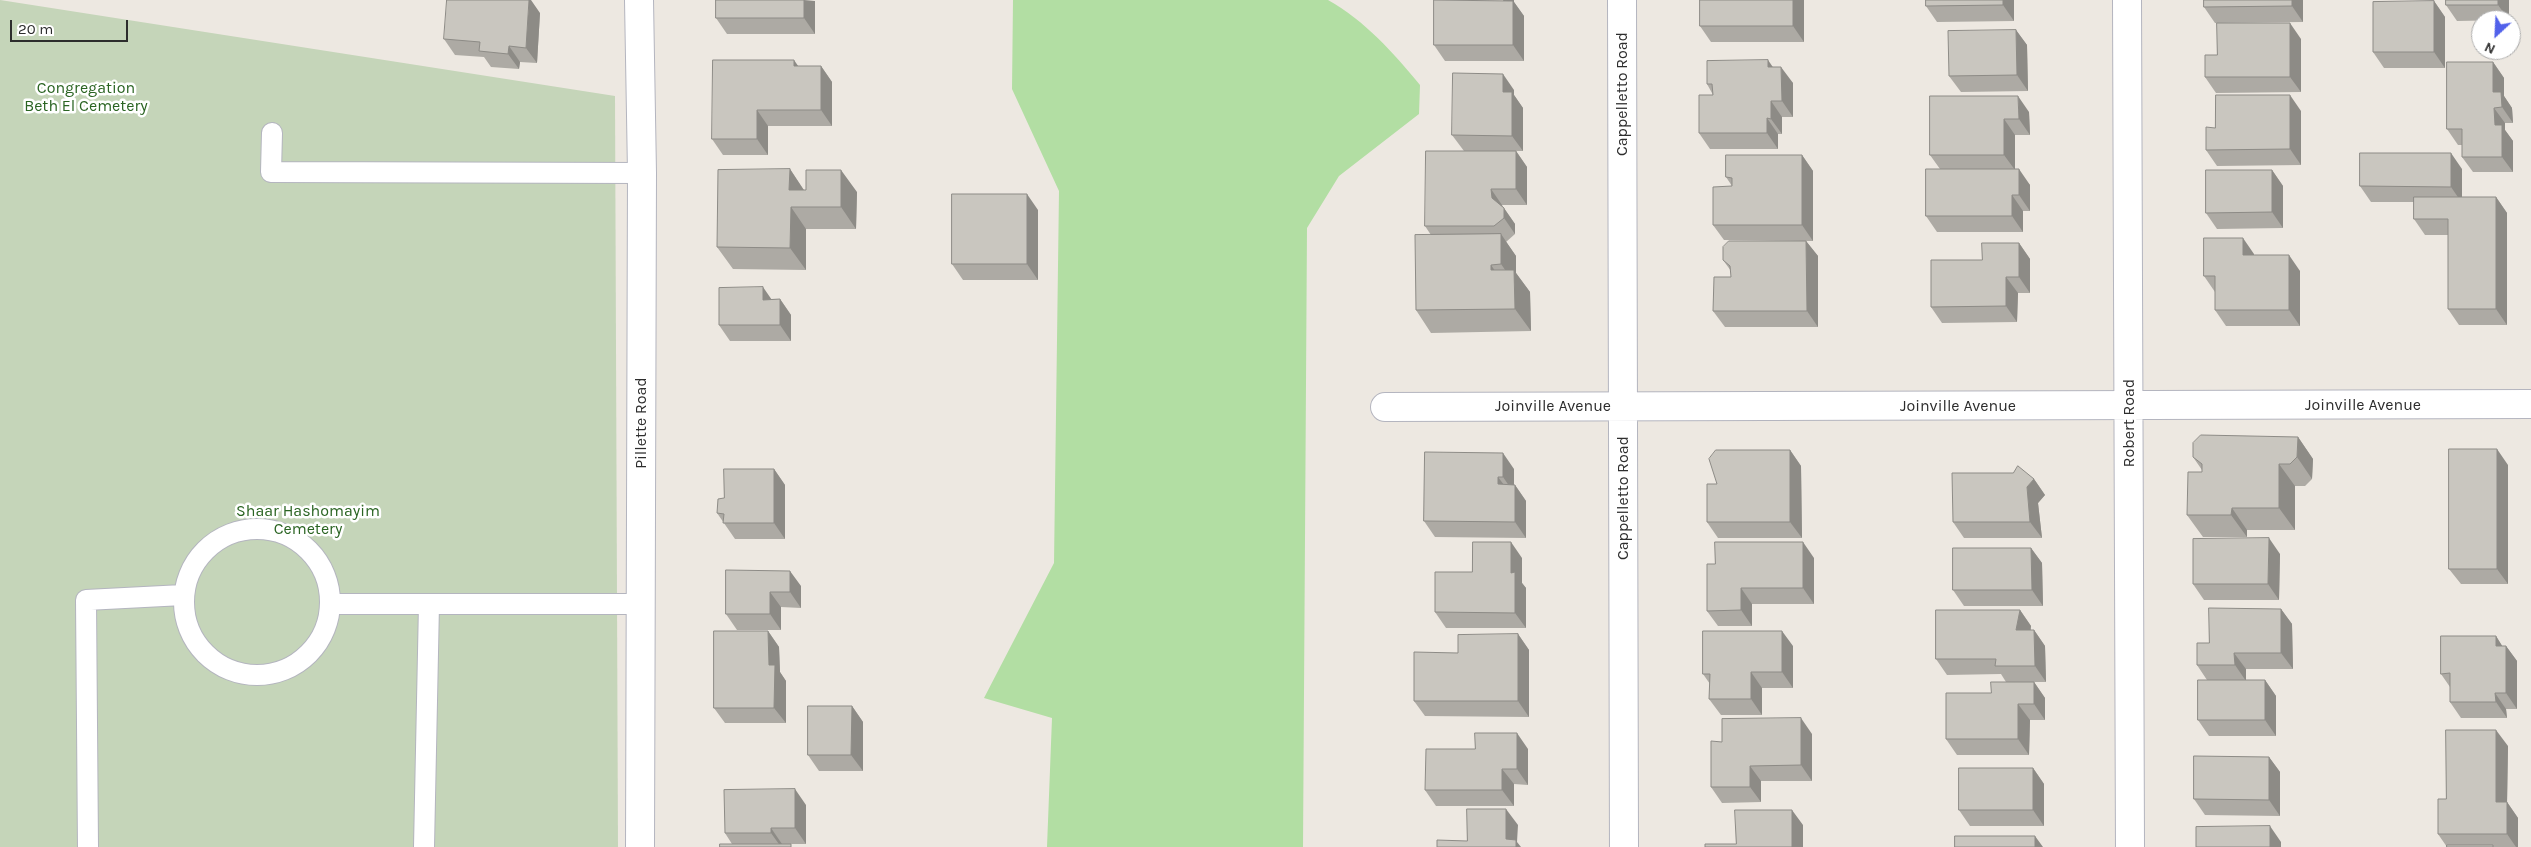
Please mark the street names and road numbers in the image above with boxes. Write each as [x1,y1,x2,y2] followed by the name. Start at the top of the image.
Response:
[1612,32,1632,156] street label: Cappelletto Road
[631,377,651,469] street label: Pillette Road
[2119,379,2139,467] street label: Robert Road
[2305,395,2421,415] street label: Joinville Avenue
[1495,396,1611,416] street label: Joinville Avenue
[1900,396,2016,416] street label: Joinville Avenue
[1613,436,1633,560] street label: Cappelletto Road

